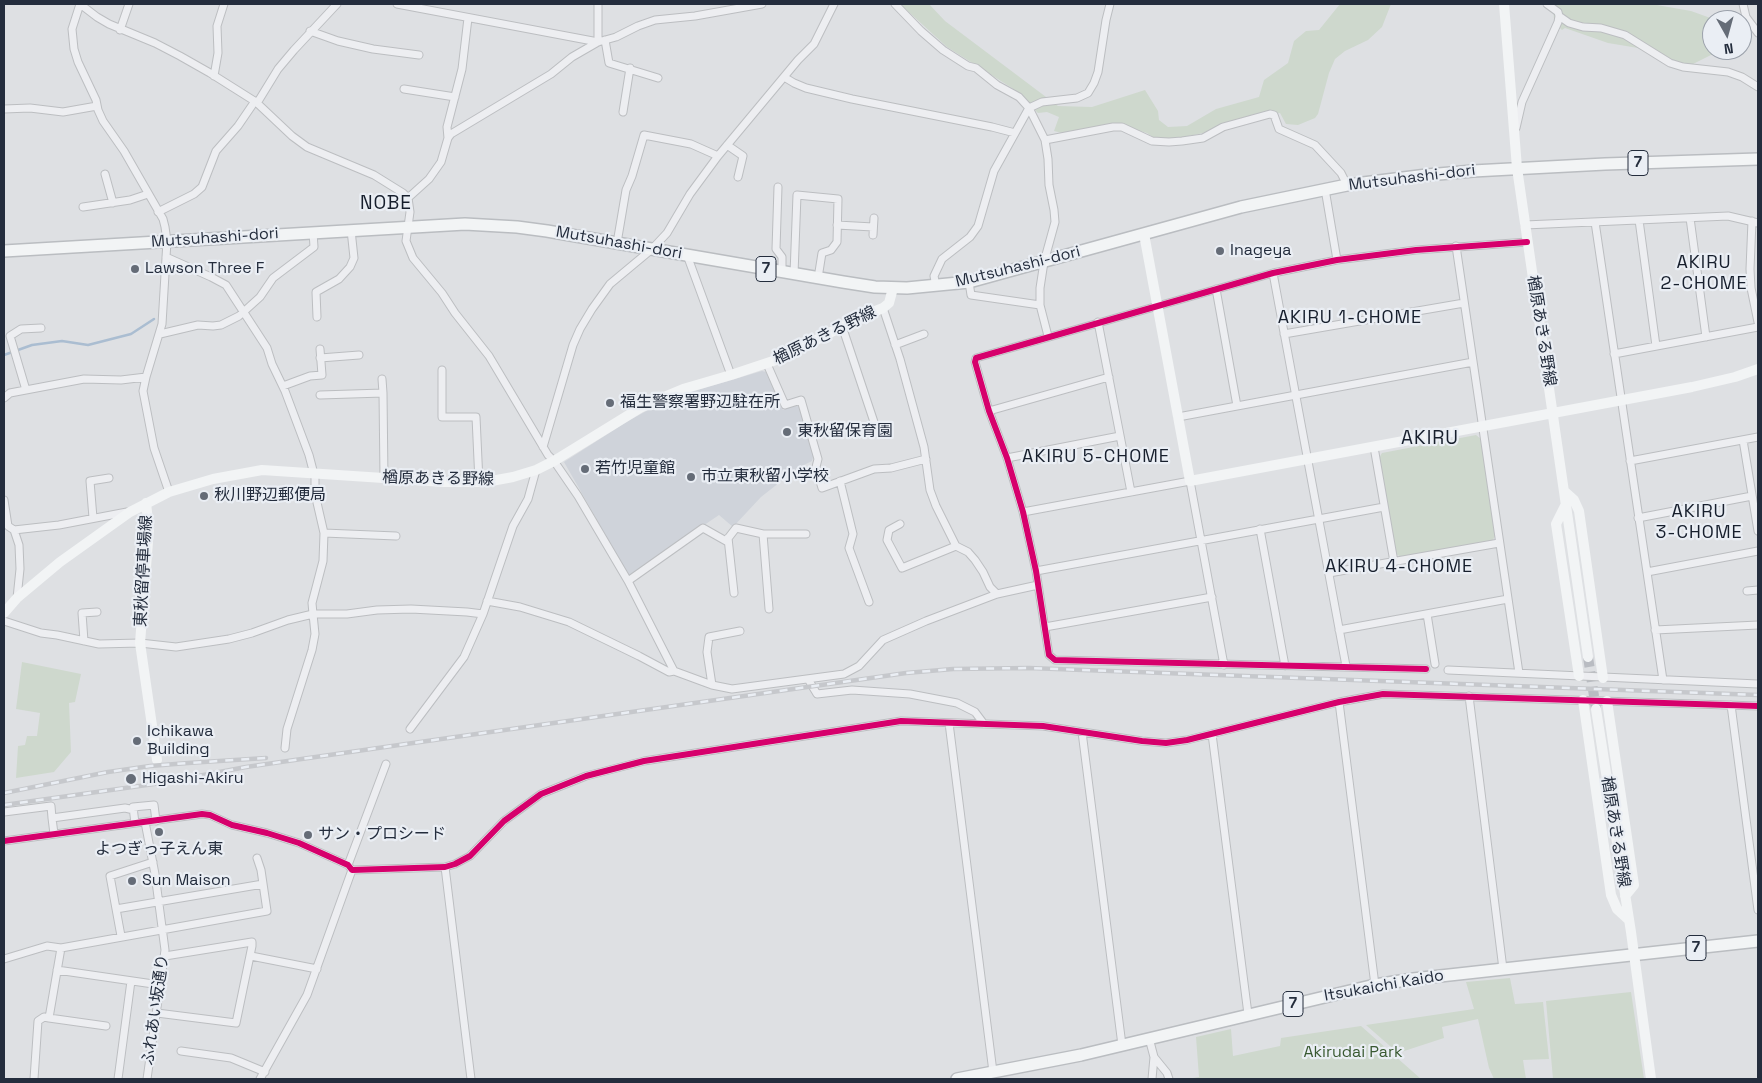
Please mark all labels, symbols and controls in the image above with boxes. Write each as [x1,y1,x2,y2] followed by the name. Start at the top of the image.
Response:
[1702,10,1752,60] north arrow
[1723,39,1734,58] text: N
[1628,150,1648,176] road number: 7
[1347,161,1477,195] street label: Mutsuhashi-dori
[359,193,413,215] district label: NOBE
[554,222,684,264] street label: Mutsuhashi-dori
[151,224,279,252] street label: Mutsuhashi-dori
[1230,241,1291,261] place label: Inageya
[954,242,1082,292] street label: Mutsuhashi-dori
[1214,245,1226,257] marker: Inageya
[1660,252,1748,294] district label: AKIRU 2-CHOME
[756,256,776,282] road number: 7
[145,259,264,279] place label: Lawson Three F
[129,263,141,275] marker: Lawson Three F
[1523,274,1559,388] street label: 楢原あきる野線
[770,303,880,369] street label: 楢原あきる野線
[1276,307,1424,329] district label: AKIRU 1-CHOME
[620,393,780,413] place label: 福生警察署野辺駐在所
[604,397,616,409] marker: 福生警察署野辺駐在所
[797,422,893,442] place label: 東秋留保育園
[781,426,793,438] marker: 東秋留保育園
[1400,428,1460,450] district label: AKIRU
[1020,446,1172,468] district label: AKIRU 5-CHOME
[595,459,675,479] place label: 若竹児童館
[579,463,591,475] marker: 若竹児童館
[701,467,829,487] place label: 市立東秋留小学校
[382,468,494,490] street label: 楢原あきる野線
[685,471,697,483] marker: 市立東秋留小学校
[214,486,326,506] place label: 秋川野辺郵便局
[198,490,210,502] marker: 秋川野辺郵便局
[1655,501,1743,544] district label: AKIRU 3-CHOME
[131,515,157,627] street label: 東秋留停車場線
[1323,556,1475,578] district label: AKIRU 4-CHOME
[147,722,214,760] place label: Ichikawa Building
[131,735,143,747] marker: Ichikawa Building
[142,769,243,789] place label: Higashi-Akiru
[124,772,138,786] marker: Higashi-Akiru
[1597,775,1633,889] street label: 楢原あきる野線
[318,825,446,845] place label: サン・プロシード
[153,826,165,838] marker: よつぎっ⼦えん東
[302,829,314,841] marker: サン・プロシード
[95,840,223,860] place label: よつぎっ⼦えん東
[142,871,231,891] place label: Sun Maison
[126,875,138,887] marker: Sun Maison
[1686,936,1706,960] road number: 7
[139,953,173,1067] street label: ふれあい坂通り
[1322,966,1446,1006] street label: Itsukaichi Kaido
[1283,992,1303,1016] road number: 7
[1303,1043,1403,1063] park label: Akirudai Park

